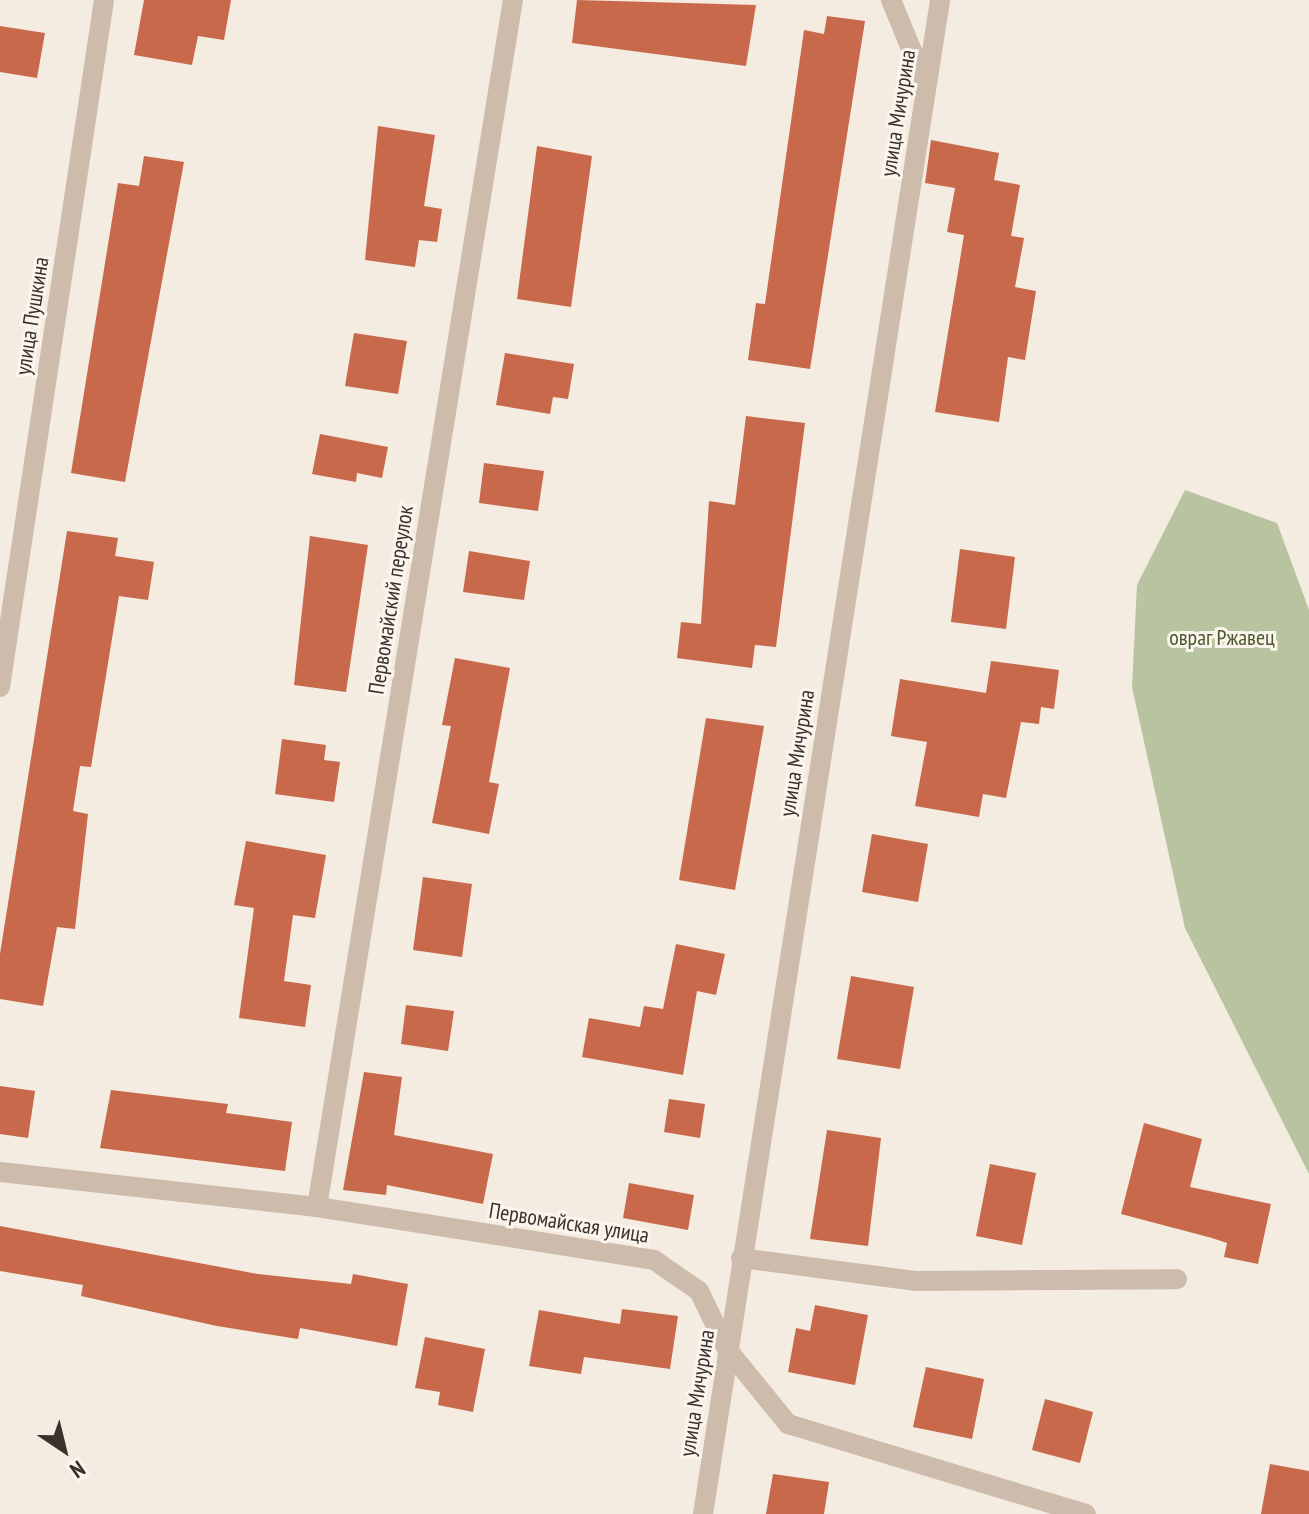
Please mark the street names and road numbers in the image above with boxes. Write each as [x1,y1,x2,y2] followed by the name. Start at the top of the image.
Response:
[875,48,921,178] street label: улица Мичурина
[10,255,54,377] street label: улица Пушкина
[363,504,419,696] street label: Первомайский переулок
[774,688,820,818] street label: улица Мичурина
[487,1197,651,1249] street label: Первомайская улица
[674,1328,720,1458] street label: улица Мичурина

